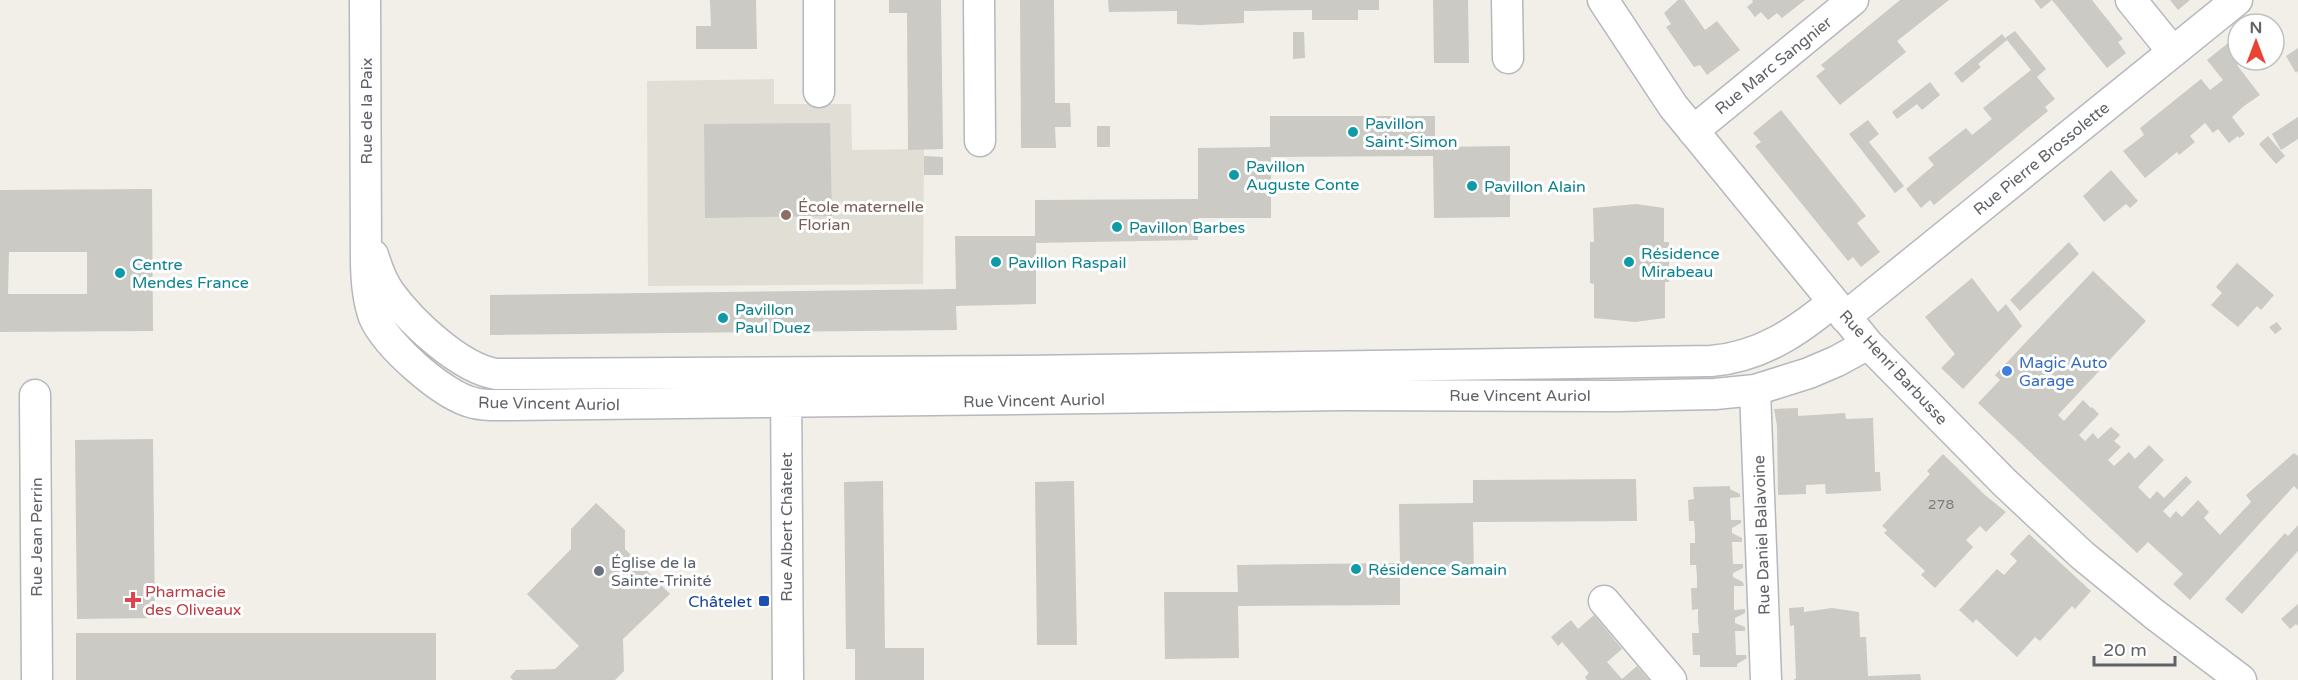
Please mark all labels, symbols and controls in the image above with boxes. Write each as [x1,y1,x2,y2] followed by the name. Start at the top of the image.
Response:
[1711,12,1837,119] street label: Rue Marc Sangnier
[2226,12,2286,72] north arrow
[2250,18,2262,38] text: N
[357,58,377,164] street label: Rue de la Paix
[1970,98,2114,220] street label: Rue Pierre Brossolette
[1365,114,1458,152] place label: Pavillon Saint-Simon
[1346,125,1360,139] marker: Pavillon Saint-Simon
[1246,157,1359,195] place label: Pavillon Auguste Conte
[1227,168,1241,182] marker: Pavillon Auguste Conte
[1484,177,1586,197] place label: Pavillon Alain
[1465,179,1479,193] marker: Pavillon Alain
[798,197,924,235] place label: École maternelle Florian
[779,208,793,222] marker: École maternelle Florian
[1129,218,1245,238] place label: Pavillon Barbes
[1110,220,1124,234] marker: Pavillon Barbes
[1641,244,1720,282] place label: Résidence Mirabeau
[1008,253,1126,273] place label: Pavillon Raspail
[132,255,249,293] place label: Centre Mendes France
[989,255,1003,269] marker: Pavillon Raspail
[1622,255,1636,269] marker: Résidence Mirabeau
[113,266,127,280] marker: Centre Mendes France
[735,300,811,338] place label: Pavillon Paul Duez
[1835,306,1952,429] street label: Rue Henri Barbusse
[716,311,730,325] marker: Pavillon Paul Duez
[2019,353,2107,391] place label: Magic Auto Garage
[2000,364,2014,378] marker: Magic Auto Garage
[1449,386,1591,406] street label: Rue Vincent Auriol
[963,390,1105,412] street label: Rue Vincent Auriol
[478,393,620,415] street label: Rue Vincent Auriol
[777,452,797,602] street label: Rue Albert Châtelet
[1749,455,1775,615] street label: Rue Daniel Balavoine
[27,477,47,597] street label: Rue Jean Perrin
[1928,496,1954,513] house number: 278
[611,553,712,591] place label: Église de la Sainte-Trinité
[1368,560,1507,580] place label: Résidence Samain
[1349,562,1363,576] marker: Résidence Samain
[592,564,606,578] marker: Église de la Sainte-Trinité
[145,582,241,620] place label: Pharmacie des Oliveaux
[688,592,752,612] place label: Châtelet
[126,593,140,607] marker: Pharmacie des Oliveaux
[757,594,771,608] marker: Châtelet
[2094,629,2175,667] scale bar
[2103,639,2147,661] text: 20 m

